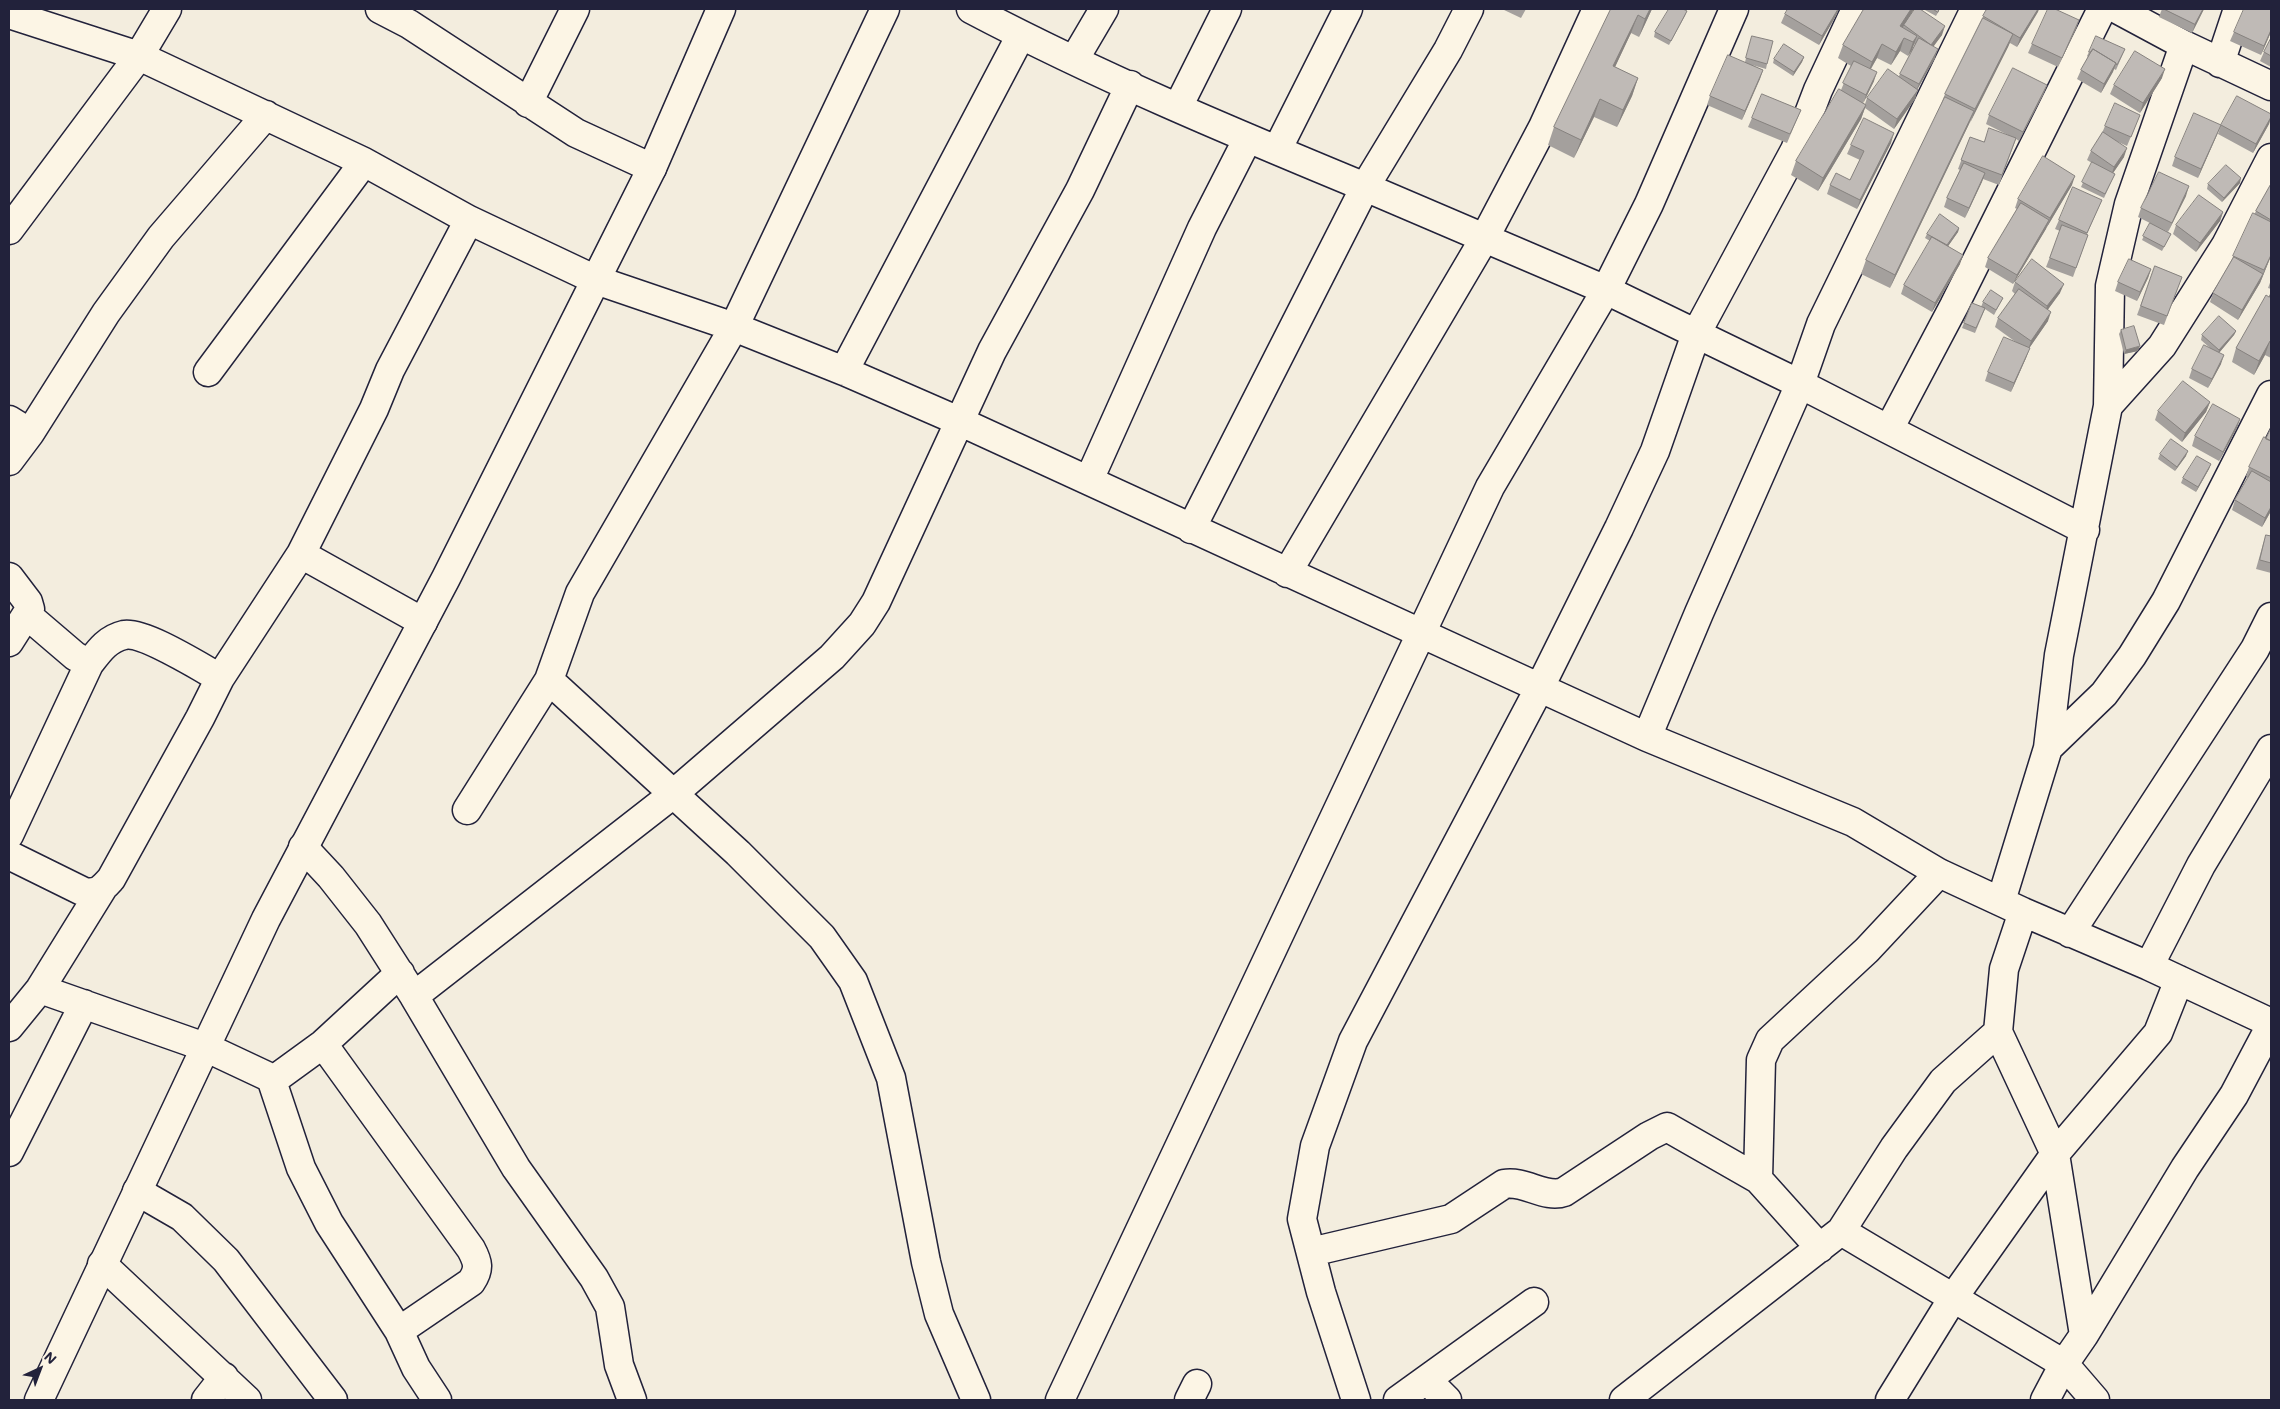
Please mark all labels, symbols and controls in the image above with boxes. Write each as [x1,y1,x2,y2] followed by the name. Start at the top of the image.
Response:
[15,1344,65,1394] north arrow
[40,1347,61,1368] text: N

